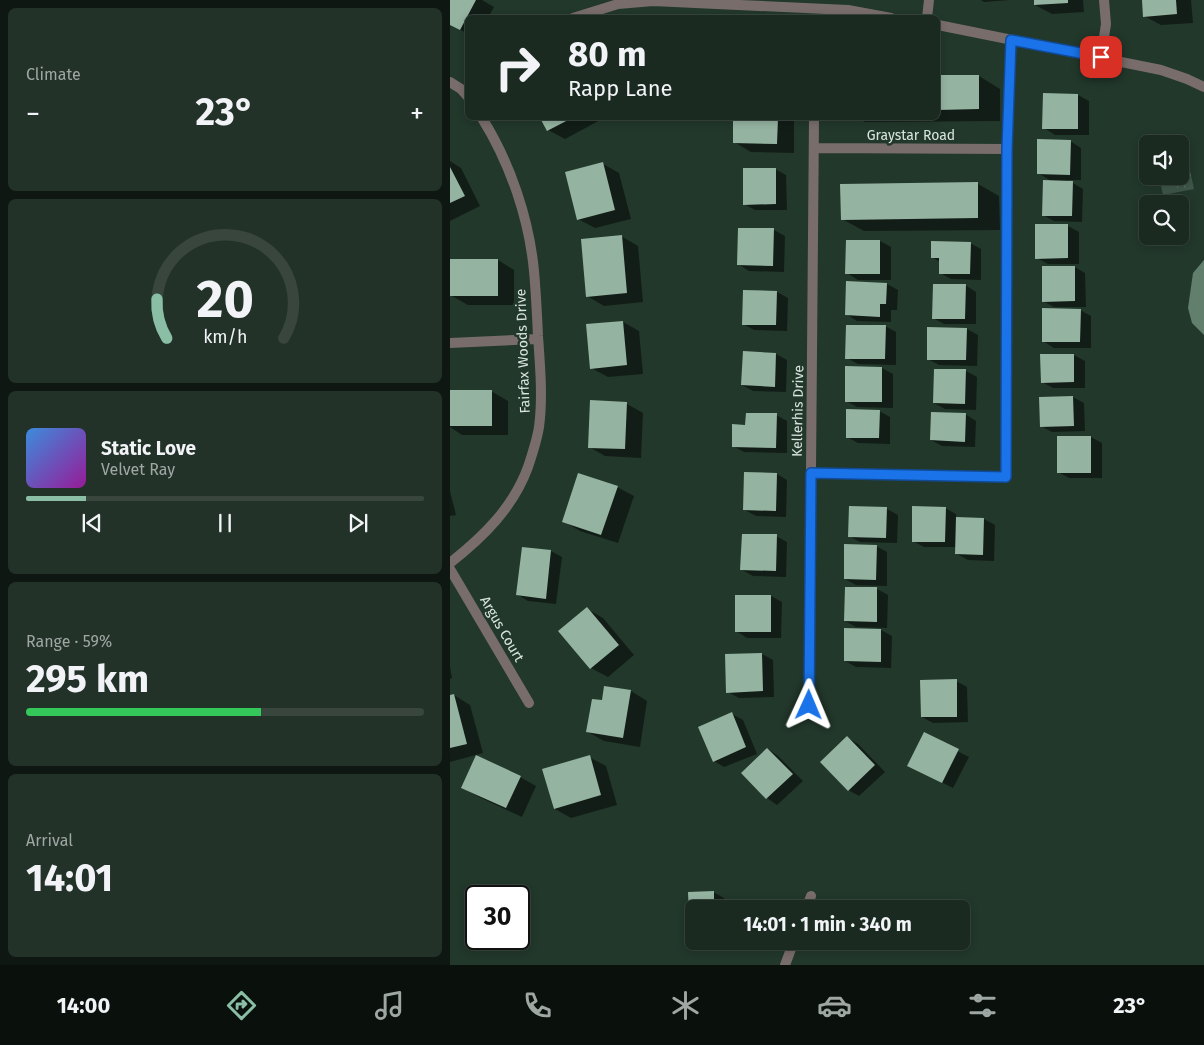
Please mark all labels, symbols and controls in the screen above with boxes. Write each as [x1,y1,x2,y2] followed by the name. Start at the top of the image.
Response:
[568,33,647,75] text: 80 m
[485,35,550,100] icon: right
[1080,36,1122,78] pin
[1087,43,1115,71] icon: arrive
[26,65,81,84] text: Climate
[568,75,673,102] text: Rapp Lane
[196,89,255,135] text: 23°
[26,97,40,130] text: −
[410,97,424,130] text: +
[867,127,955,144] street label: Graystar Road
[1139,135,1189,245] map controls
[1139,135,1189,185] button: sound
[1139,195,1189,245] button: search
[196,268,254,331] text: 20
[512,288,534,414] street label: Fairfax Woods Drive
[203,326,247,348] text: km/h
[789,365,807,457] street label: Kellerhis Drive
[101,437,196,460] text: Static Love
[101,460,175,479] text: Velvet Ray
[78,509,106,537] icon: previous
[211,509,239,537] icon: pause
[344,509,372,537] icon: next
[476,593,528,666] street label: Argus Court
[26,632,112,651] text: Range · 59%
[26,656,149,702] text: 295 km
[782,678,834,730] position arrow
[26,831,73,850] text: Arrival
[26,855,113,901] text: 14:01
[465,885,530,950] speed limit sign: 30
[743,913,912,936] text: 14:01 · 1 min · 340 m
[224,988,259,1023] icon: directions
[372,988,407,1023] icon: music
[520,988,555,1023] icon: phone
[668,988,703,1023] icon: climate
[817,988,852,1023] icon: car
[965,988,1000,1023] icon: filters
[57,992,110,1019] text: 14:00
[1113,992,1147,1019] text: 23°

